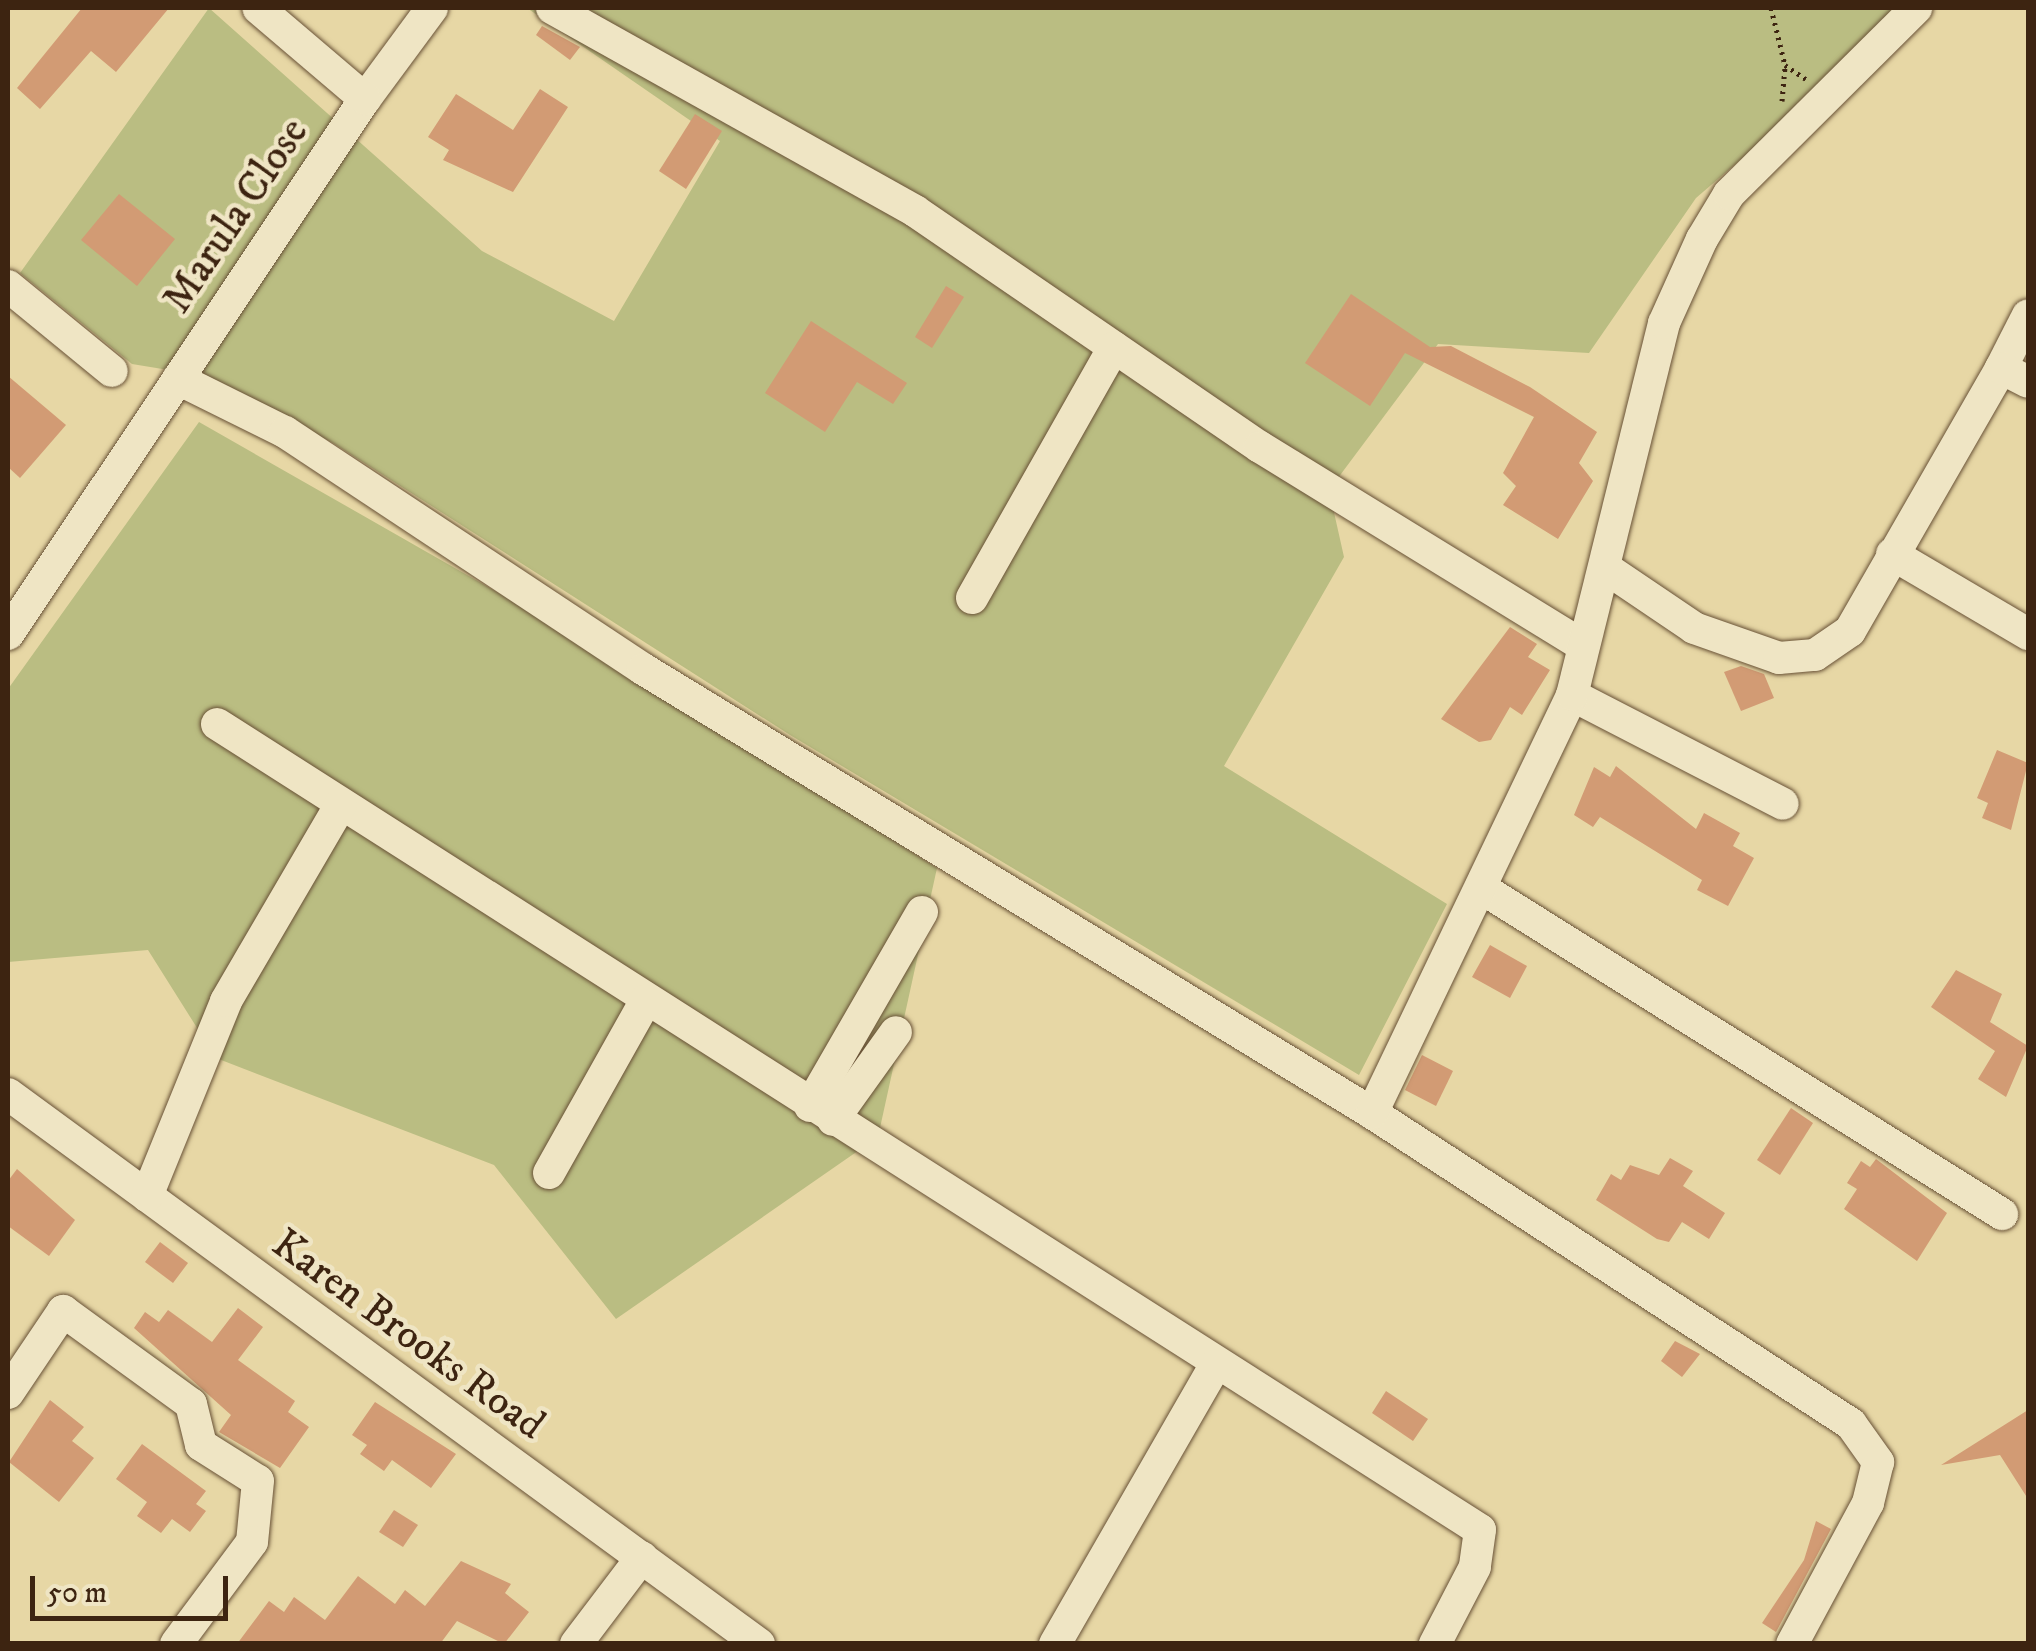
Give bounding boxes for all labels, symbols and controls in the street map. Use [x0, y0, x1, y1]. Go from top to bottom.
street label: Marula Close [153, 109, 319, 323]
street label: Karen Brooks Road [262, 1219, 554, 1451]
scale bar [35, 1556, 232, 1618]
text: 50 m [47, 1575, 107, 1612]

